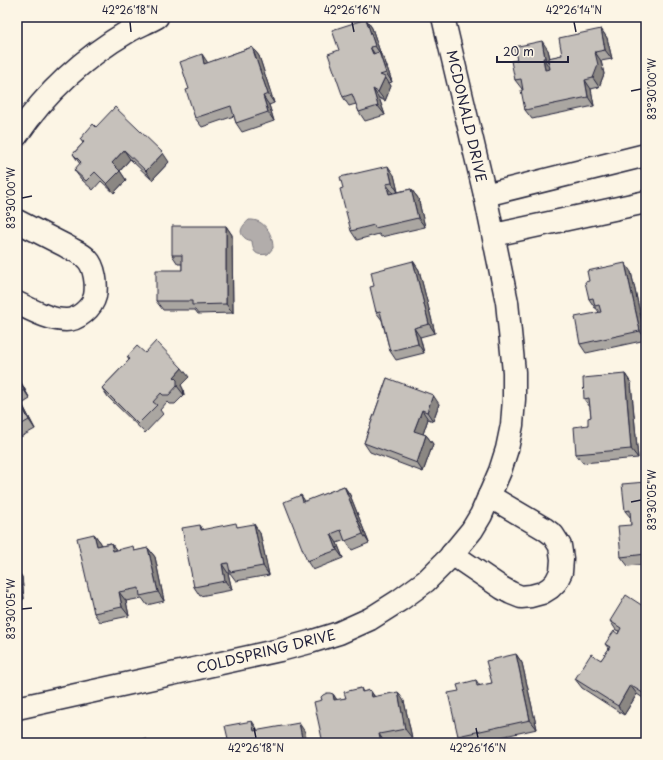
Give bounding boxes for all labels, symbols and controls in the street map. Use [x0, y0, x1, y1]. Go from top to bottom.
text: 42°26'18"N [102, 2, 158, 17]
text: 42°26'16"N [324, 2, 381, 17]
text: 42°26'14"N [546, 2, 602, 17]
scale bar [497, 38, 568, 64]
text: 20 m [503, 42, 534, 60]
street label: MCDONALD DRIVE [442, 48, 492, 184]
text: 83°30'00"W [644, 57, 659, 120]
text: 83°30'00"W [3, 166, 18, 229]
text: 83°30'05"W [644, 469, 659, 530]
text: 83°30'05"W [3, 578, 18, 639]
street label: COLDSPRING DRIVE [194, 623, 338, 678]
text: 42°26'18"N [228, 740, 284, 755]
text: 42°26'16"N [450, 740, 507, 755]

